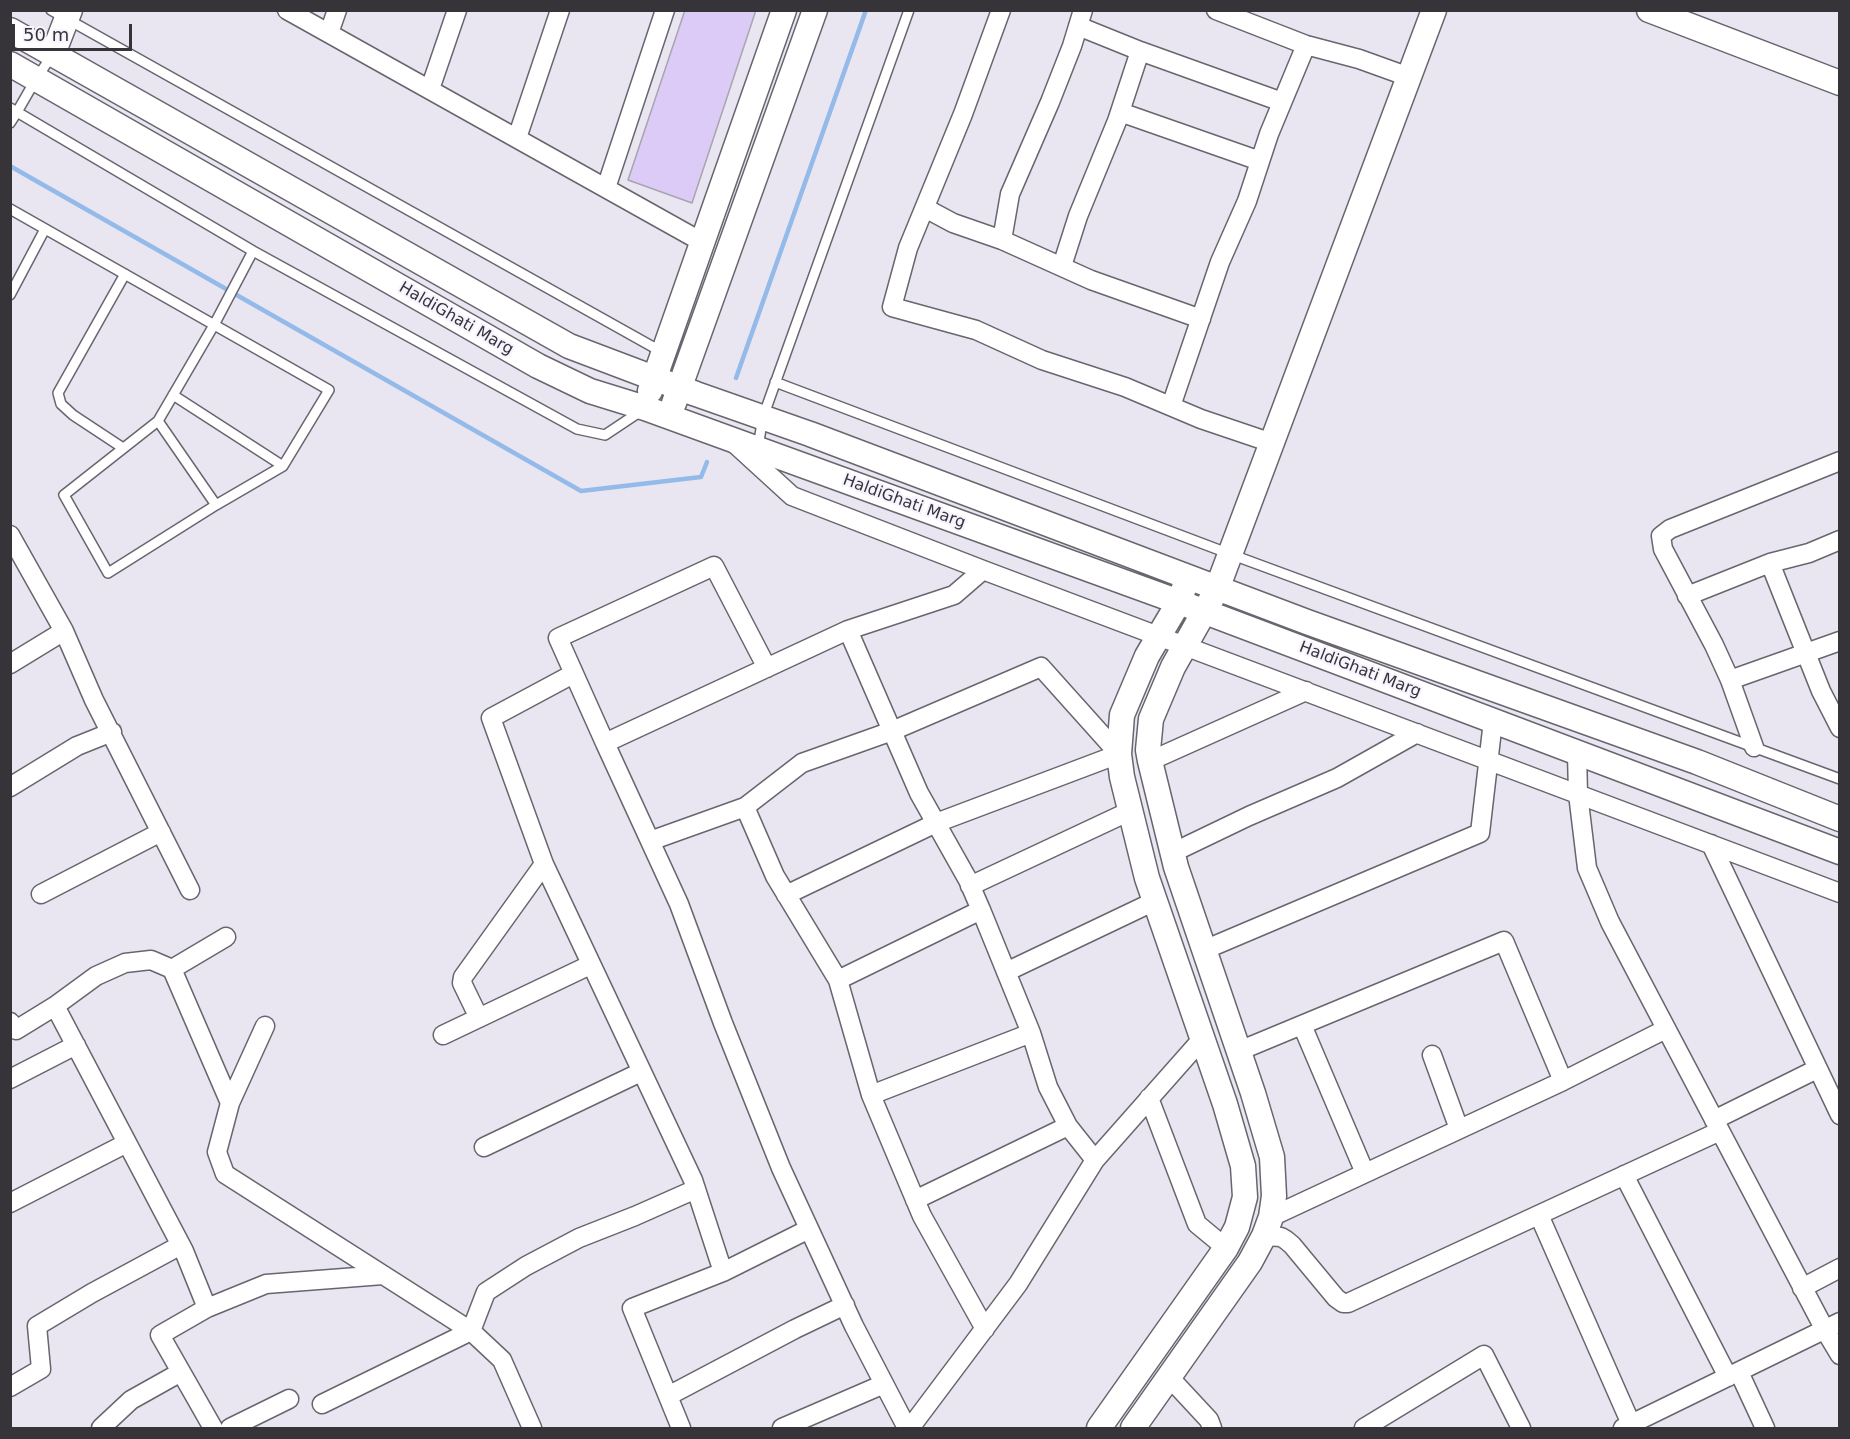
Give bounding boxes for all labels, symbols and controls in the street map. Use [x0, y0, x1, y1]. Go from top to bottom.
scale bar [15, 12, 135, 50]
text: 50 m [23, 24, 69, 45]
street label: HaldiGhati Marg [395, 278, 517, 360]
street label: HaldiGhati Marg [840, 471, 968, 533]
street label: HaldiGhati Marg [1296, 638, 1424, 702]

